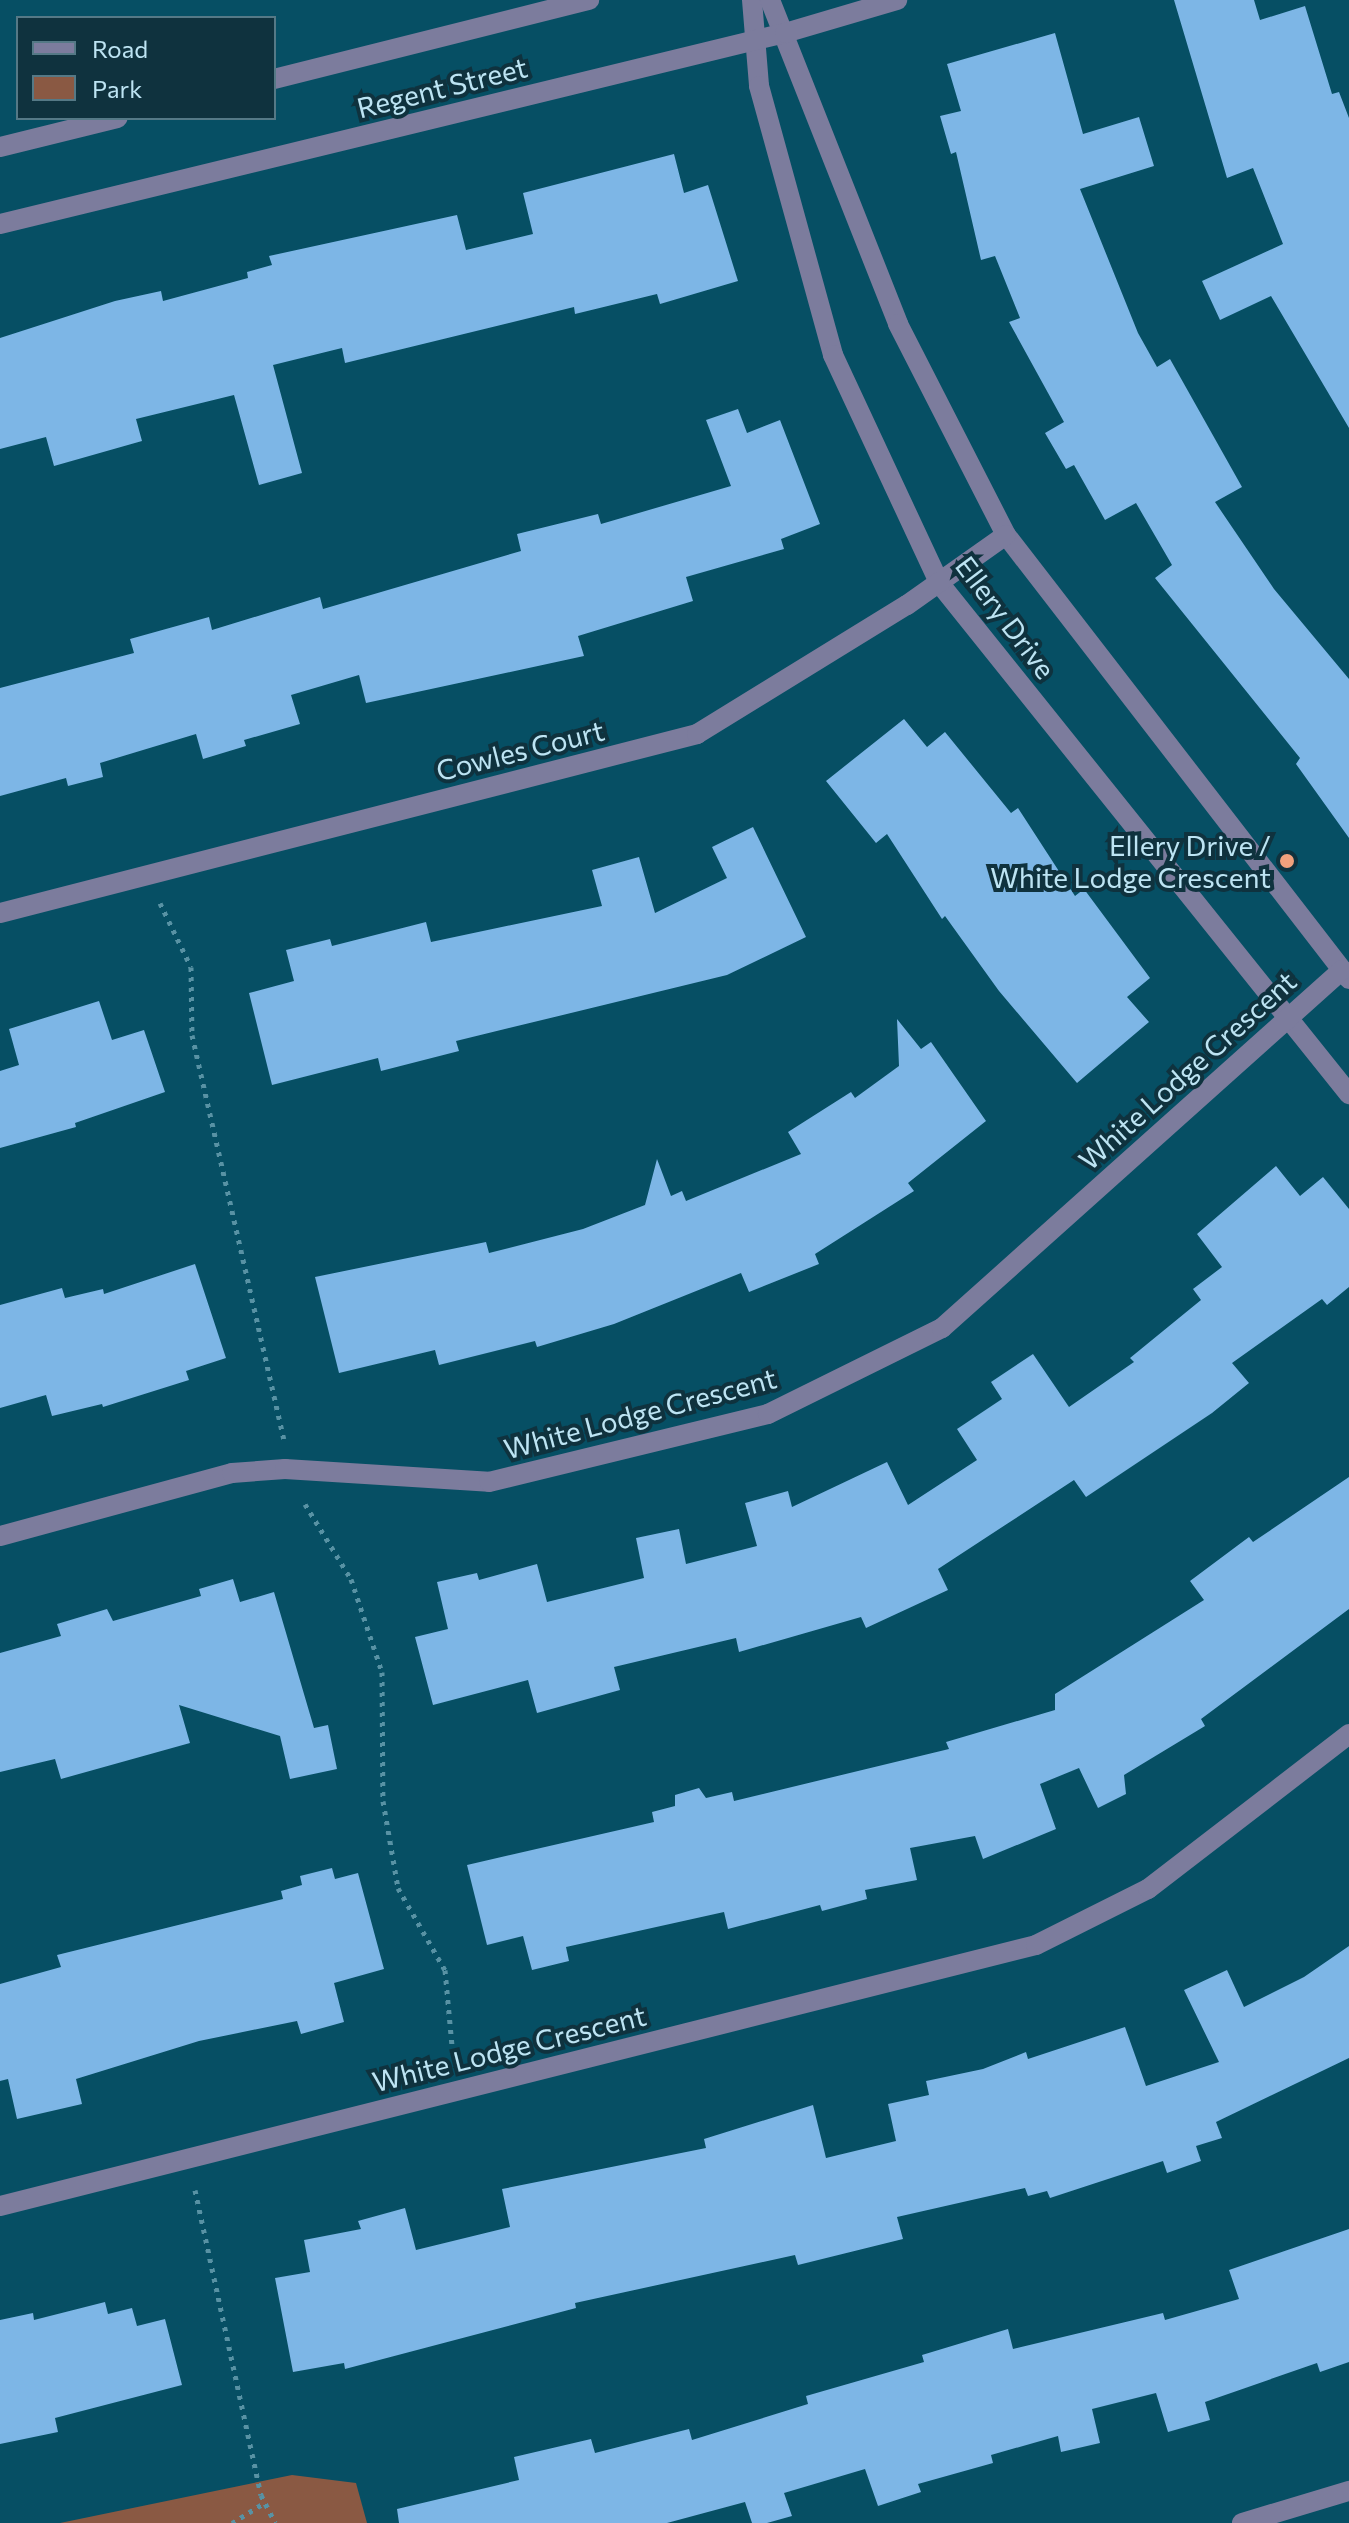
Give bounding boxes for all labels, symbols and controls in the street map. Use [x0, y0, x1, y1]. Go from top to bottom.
legend [16, 16, 276, 120]
text: Road [92, 34, 148, 63]
street label: Regent Street [353, 50, 531, 124]
text: Park [92, 74, 142, 103]
street label: Ellery Drive [949, 549, 1063, 685]
street label: Cowles Court [432, 713, 608, 787]
place label: Ellery Drive / White Lodge Crescent [990, 828, 1271, 894]
marker: Ellery Drive / White Lodge Crescent [1278, 852, 1296, 870]
street label: White Lodge Crescent [1071, 964, 1303, 1176]
street label: White Lodge Crescent [500, 1360, 780, 1466]
street label: White Lodge Crescent [369, 1998, 649, 2098]

